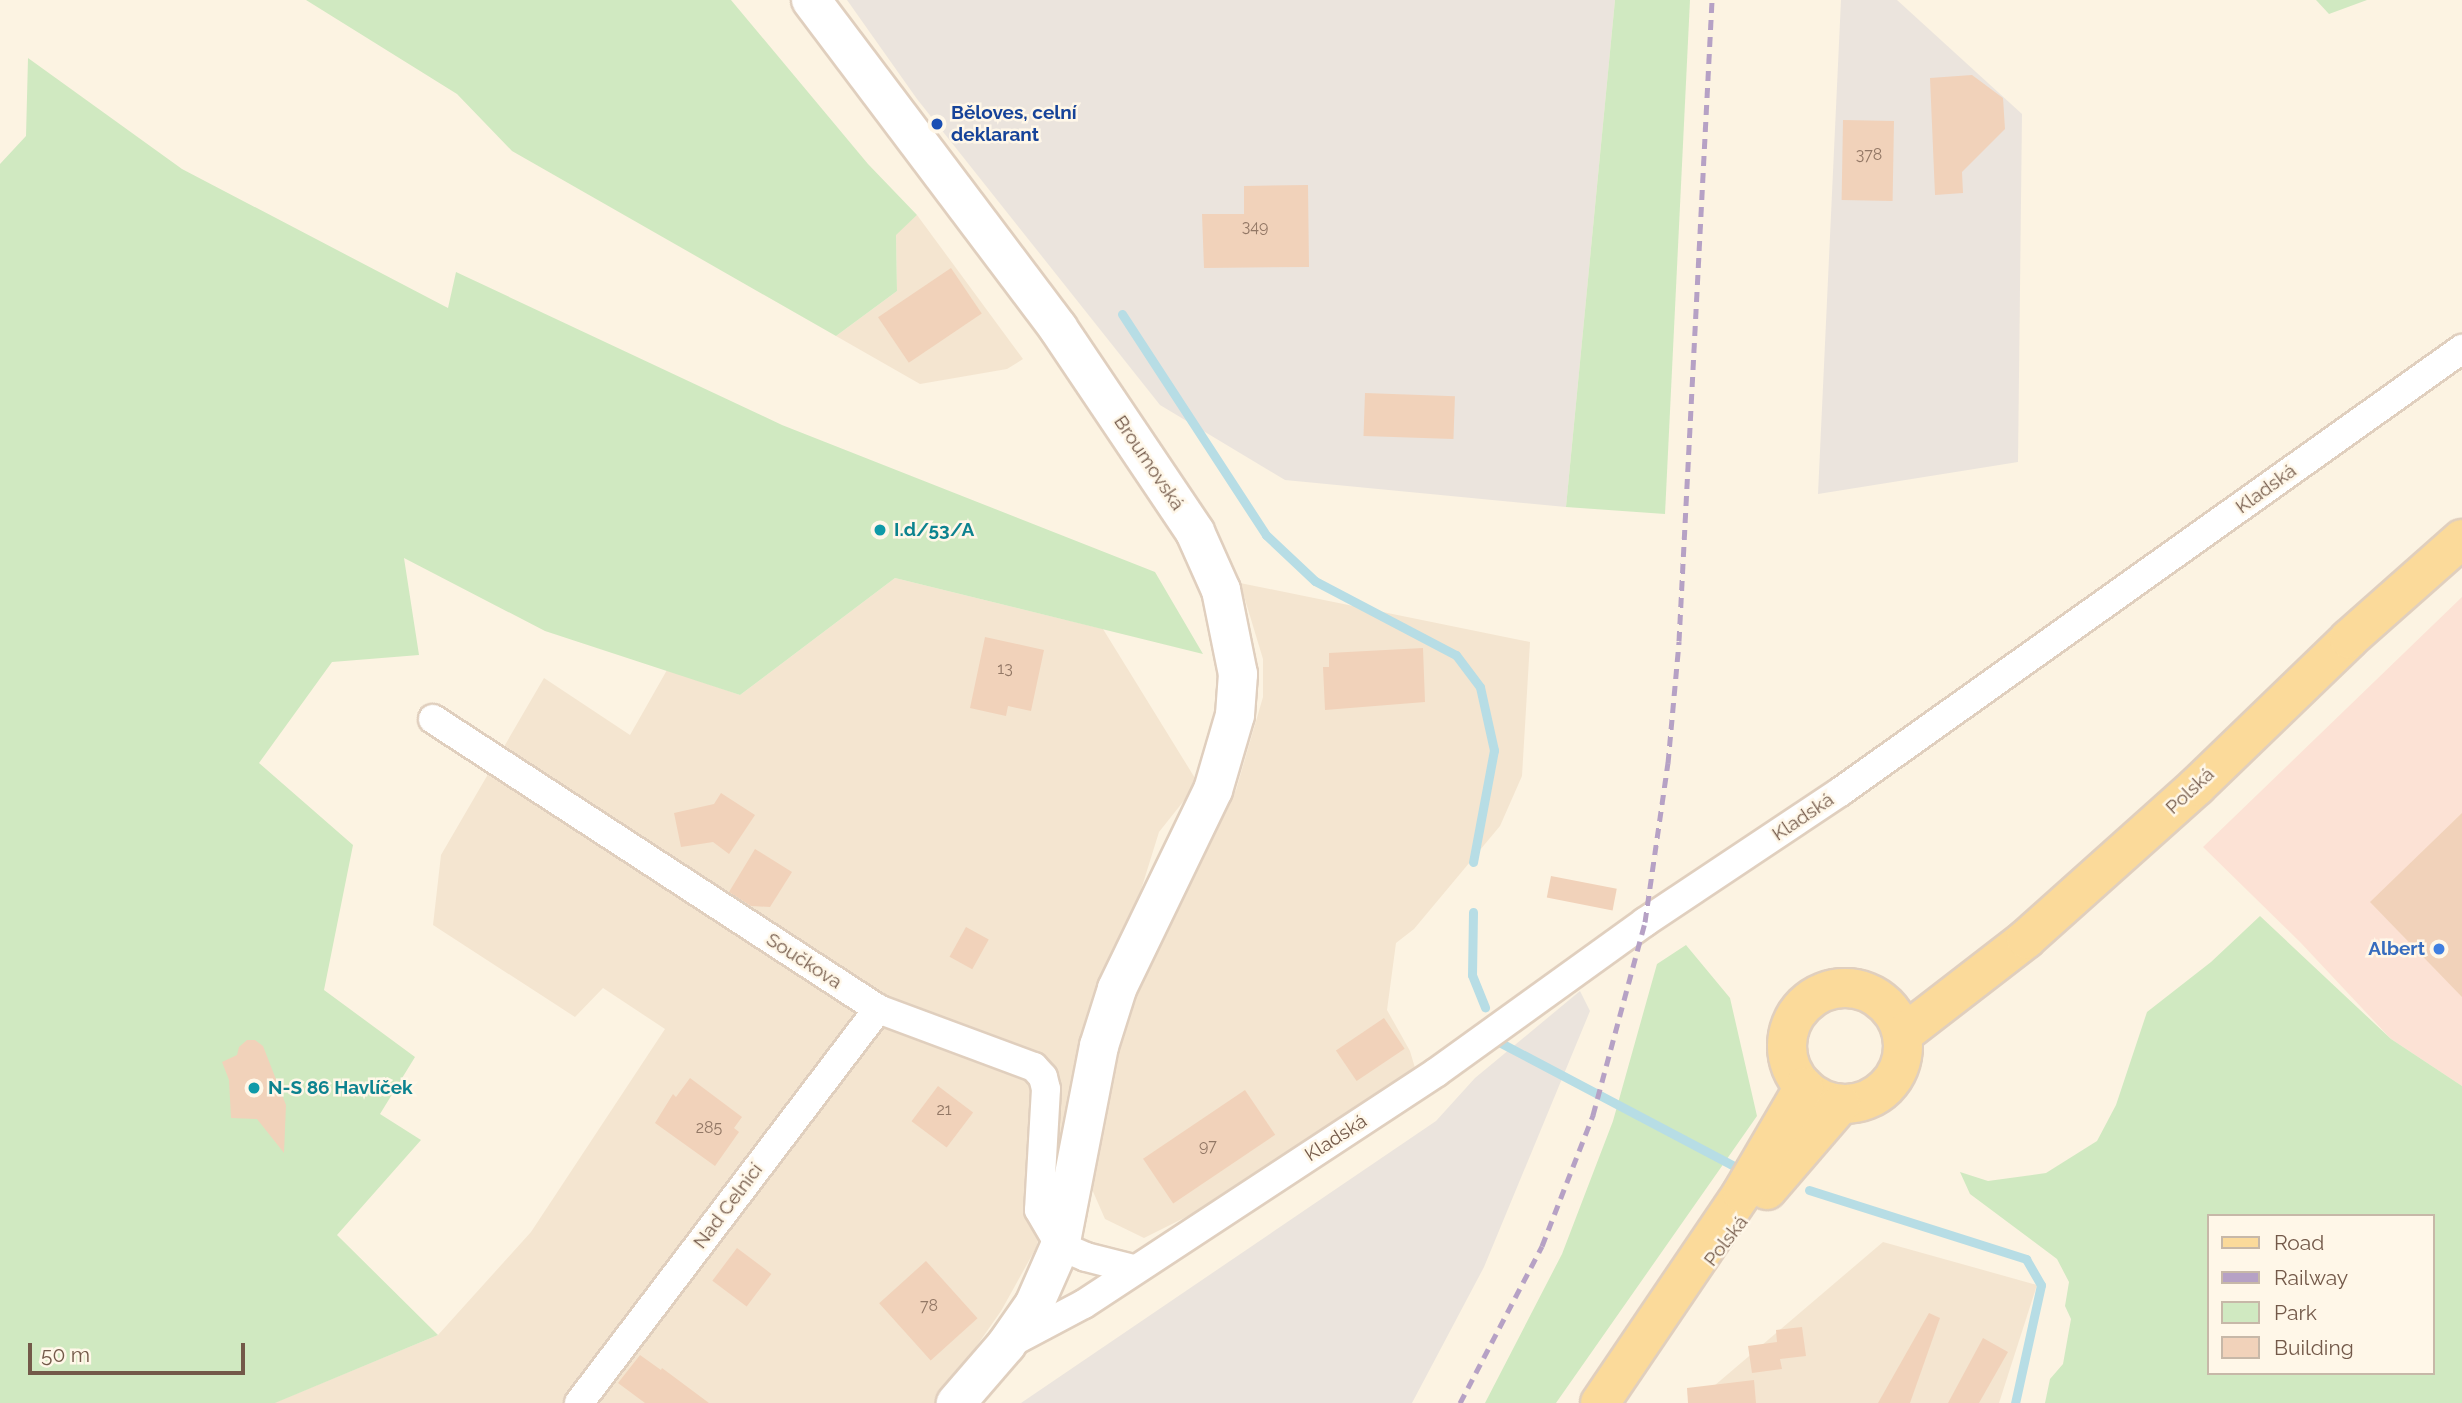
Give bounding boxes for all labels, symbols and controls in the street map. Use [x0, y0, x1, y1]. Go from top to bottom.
place label: Běloves, celní deklarant [951, 102, 1077, 146]
marker: Běloves, celní deklarant [929, 116, 945, 132]
house number: 378 [1856, 145, 1882, 165]
house number: 349 [1242, 217, 1268, 237]
street label: Broumovská [1109, 411, 1189, 515]
street label: Kladská [2231, 459, 2301, 519]
place label: I.d/53/A [894, 519, 974, 541]
marker: I.d/53/A [872, 522, 888, 538]
house number: 13 [997, 659, 1013, 679]
street label: Polská [2161, 763, 2219, 819]
street label: Kladská [1768, 788, 1838, 846]
street label: Součkova [762, 928, 846, 994]
place label: Albert [2368, 938, 2425, 960]
marker: Albert [2431, 941, 2447, 957]
place label: N-S 86 Havlíček [268, 1077, 413, 1099]
marker: N-S 86 Havlíček [246, 1080, 262, 1096]
house number: 21 [936, 1100, 952, 1120]
street label: Kladská [1301, 1110, 1371, 1166]
house number: 285 [696, 1118, 722, 1138]
house number: 97 [1199, 1136, 1217, 1156]
street label: Nad Celnicí [689, 1159, 767, 1253]
street label: Polská [1699, 1211, 1753, 1271]
legend [2206, 1214, 2434, 1375]
text: Road [2274, 1230, 2324, 1255]
text: Railway [2274, 1265, 2348, 1290]
house number: 78 [920, 1296, 938, 1316]
text: Park [2274, 1300, 2317, 1325]
scale bar [32, 1330, 248, 1374]
text: Building [2274, 1335, 2354, 1360]
text: 50 m [41, 1342, 90, 1367]

